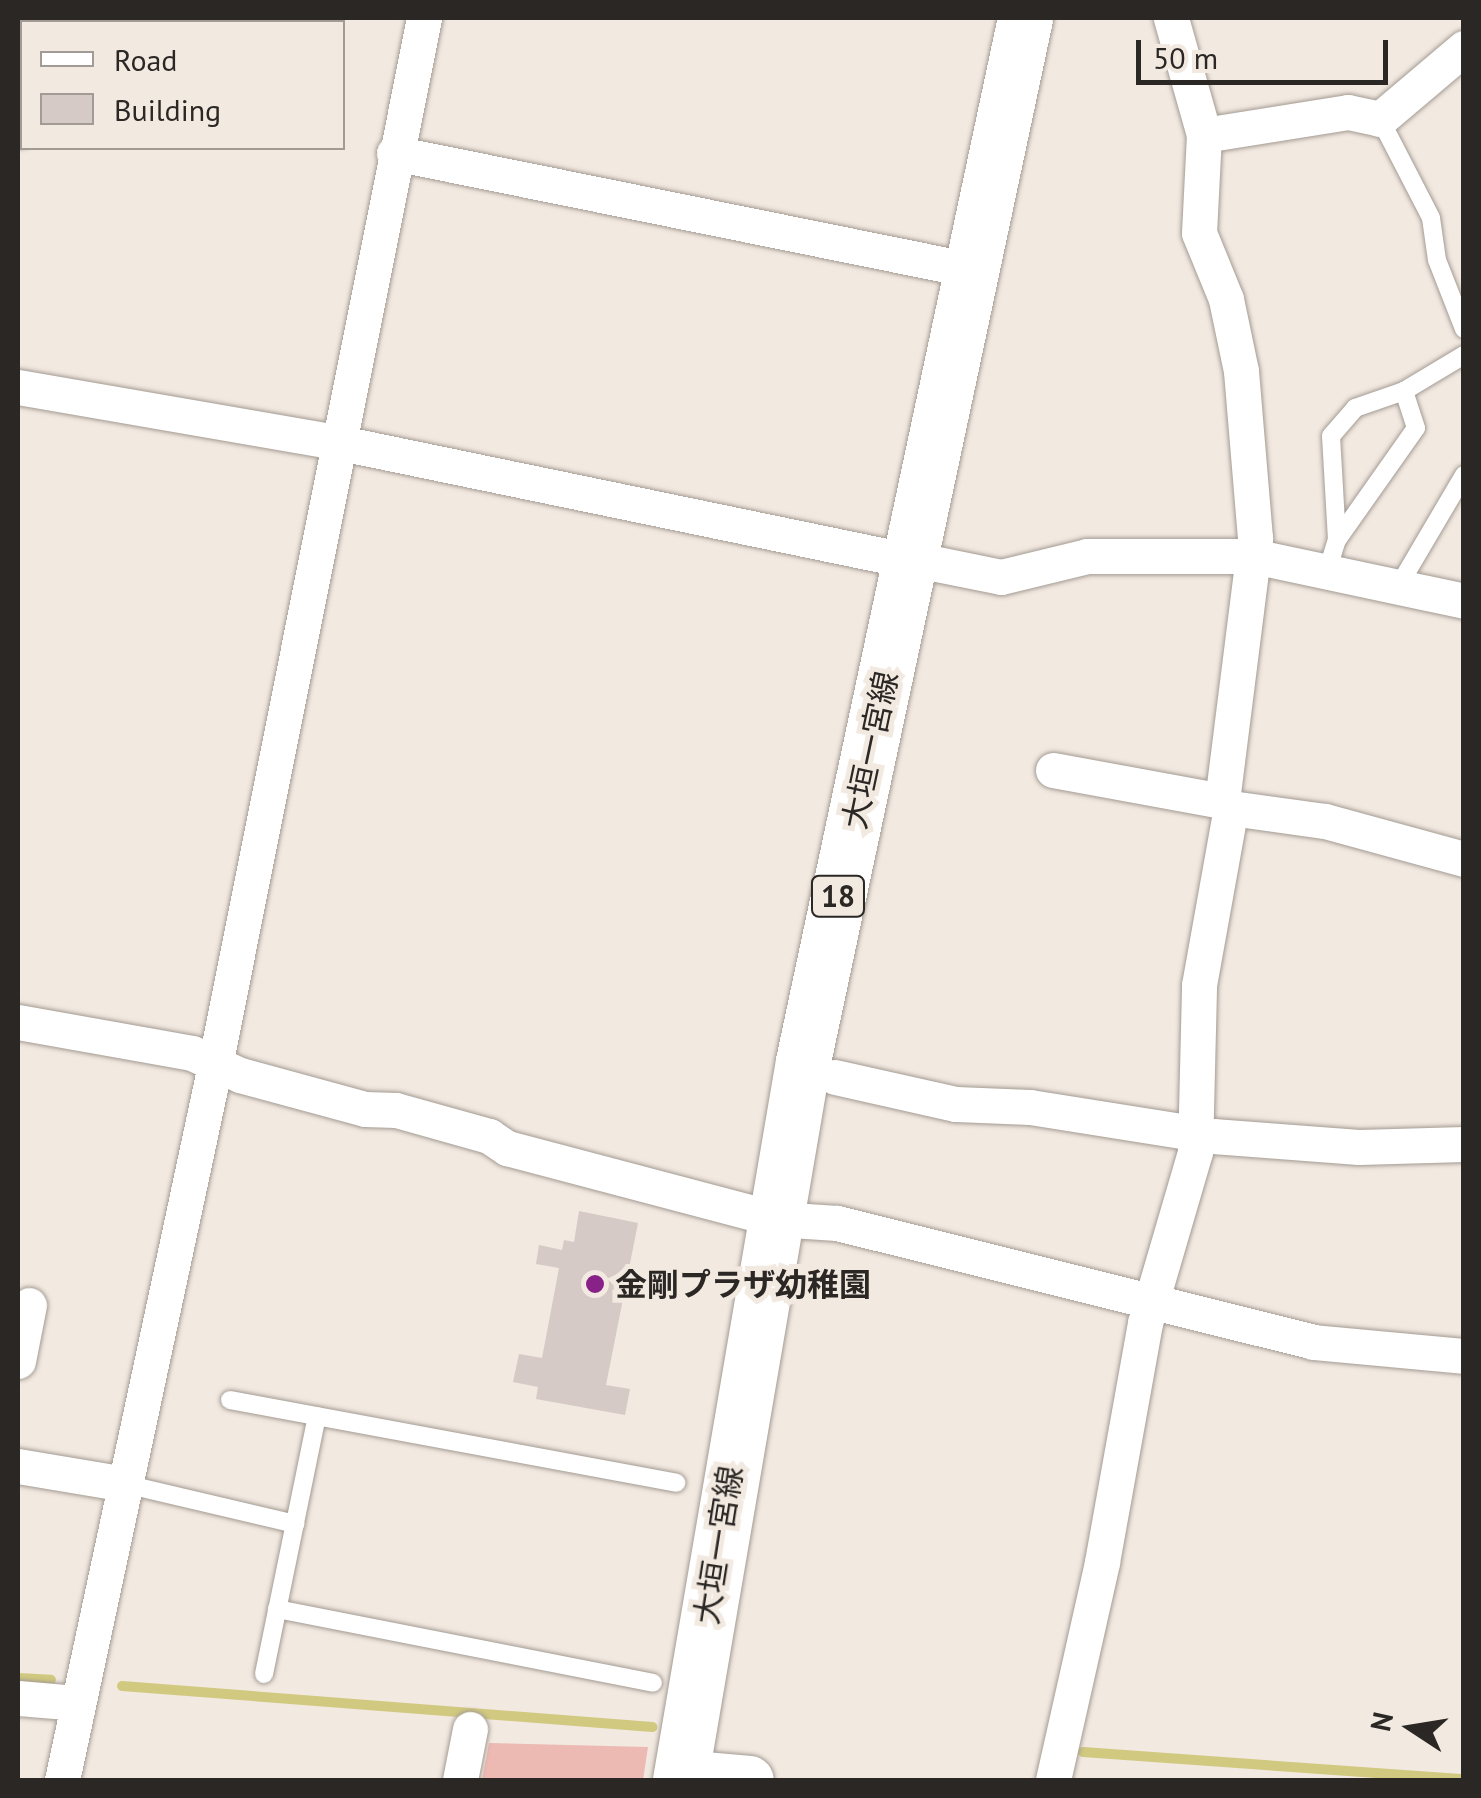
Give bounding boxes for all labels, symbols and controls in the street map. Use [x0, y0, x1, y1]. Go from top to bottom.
legend [20, 20, 345, 150]
scale bar [1141, 20, 1394, 82]
text: 50 m [1153, 38, 1218, 77]
text: Road [114, 40, 178, 79]
text: Building [114, 90, 221, 129]
street label: 大垣一宮線 [835, 668, 905, 832]
road number: 18 [810, 871, 866, 921]
place label: 金剛プラザ幼稚園 [615, 1265, 871, 1303]
marker: 金剛プラザ幼稚園 [584, 1273, 606, 1295]
street label: 大垣一宮線 [687, 1463, 749, 1627]
north arrow [1361, 1678, 1461, 1778]
text: N [1361, 1709, 1401, 1735]

